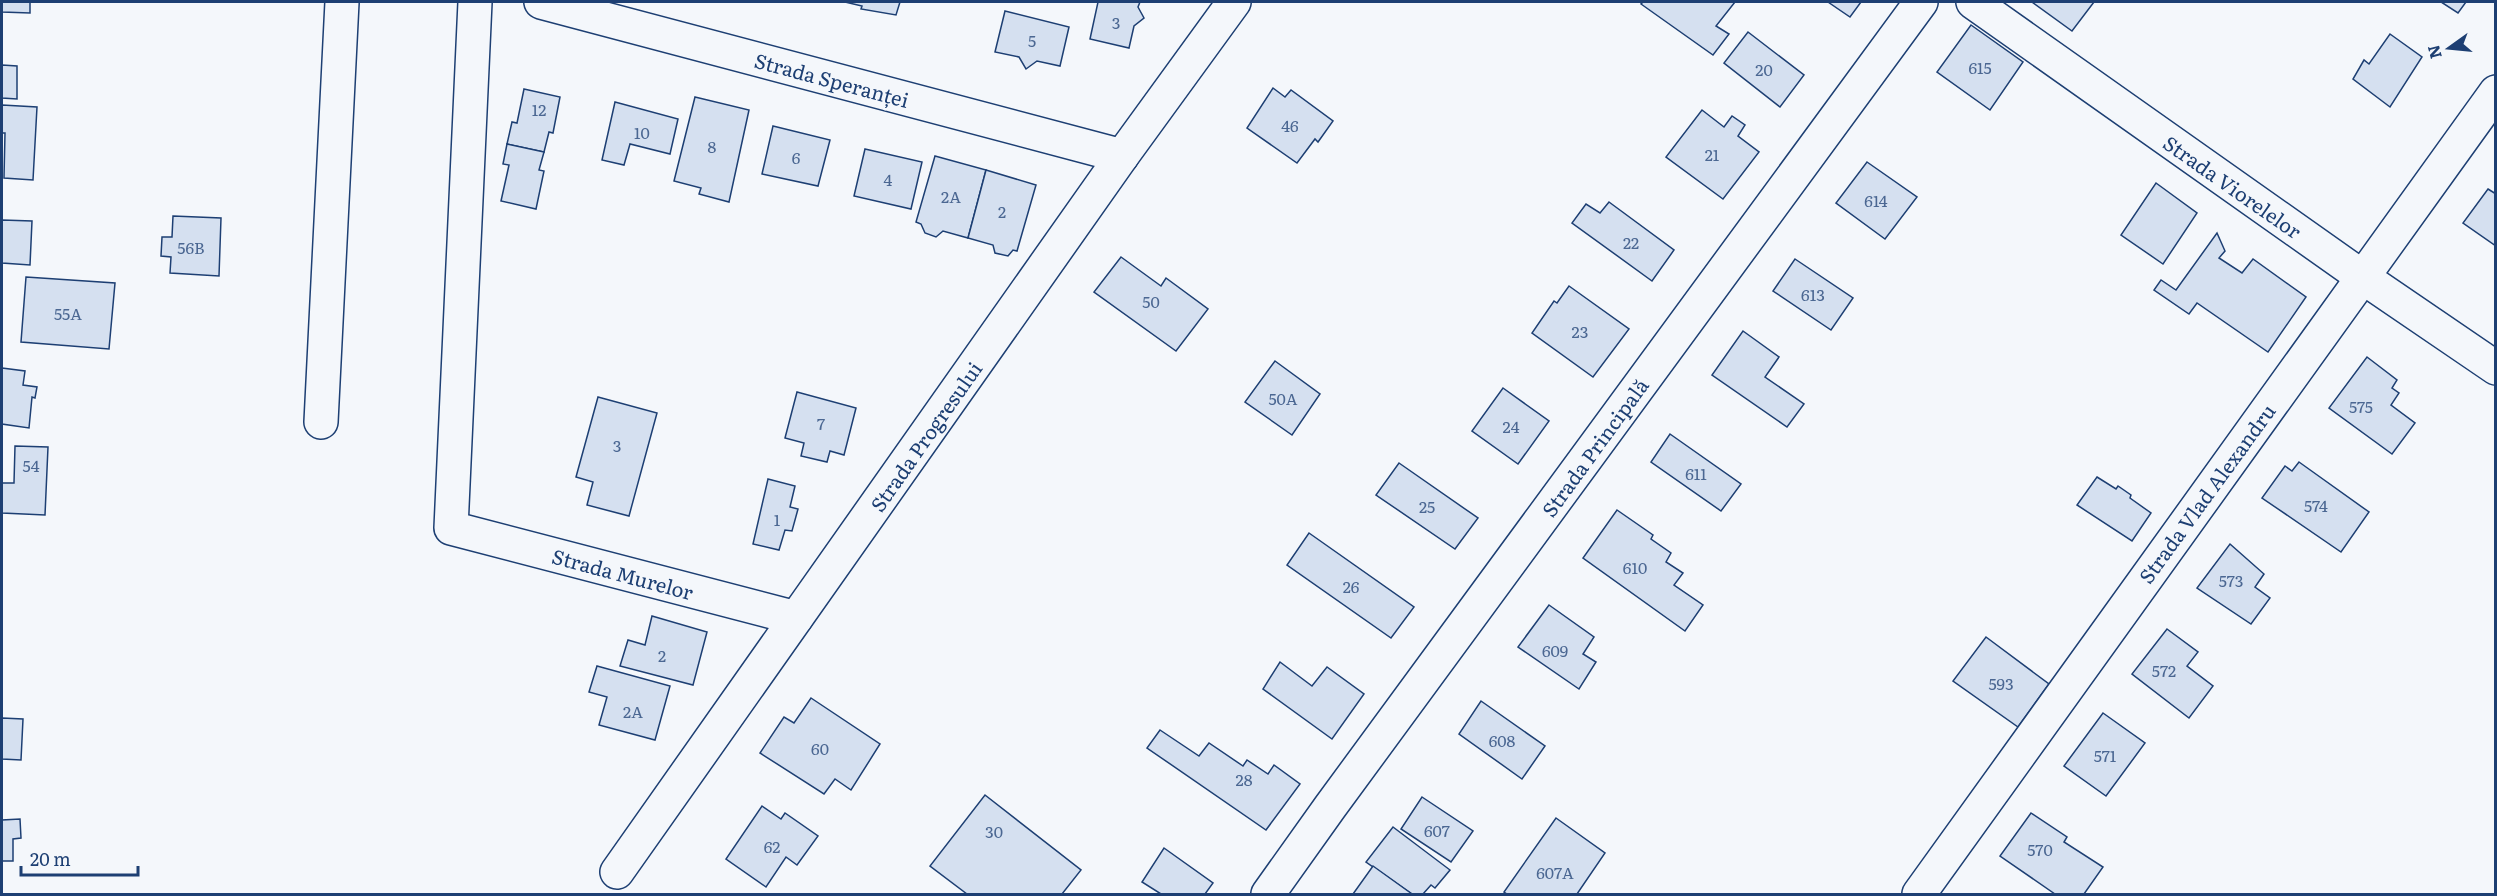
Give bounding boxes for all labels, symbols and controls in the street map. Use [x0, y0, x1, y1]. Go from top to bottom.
house number: 3 [1112, 10, 1120, 34]
north arrow [2419, 18, 2479, 78]
house number: 5 [1028, 28, 1036, 52]
text: N [2420, 43, 2447, 62]
street label: Strada Speranței [751, 44, 913, 114]
house number: 615 [1968, 55, 1992, 79]
house number: 20 [1755, 57, 1773, 81]
house number: 12 [532, 97, 546, 121]
house number: 46 [1281, 113, 1299, 137]
house number: 10 [634, 120, 650, 144]
street label: Strada Viorelelor [2158, 127, 2309, 245]
house number: 8 [708, 134, 717, 158]
house number: 21 [1705, 142, 1720, 166]
house number: 6 [792, 145, 801, 169]
house number: 4 [884, 167, 893, 191]
house number: 2A [941, 184, 961, 208]
house number: 614 [1864, 188, 1888, 212]
house number: 2 [998, 199, 1006, 223]
house number: 22 [1623, 230, 1639, 254]
house number: 56B [177, 235, 205, 259]
house number: 613 [1801, 282, 1825, 306]
house number: 50 [1142, 289, 1160, 313]
house number: 55A [54, 301, 82, 325]
house number: 23 [1572, 319, 1588, 343]
street label: Strada Progresului [862, 354, 988, 517]
street label: Strada Principală [1533, 371, 1655, 523]
house number: 50A [1268, 386, 1298, 410]
house number: 575 [2349, 394, 2373, 418]
street label: Strada Vlad Alexandru [2130, 397, 2282, 589]
house number: 7 [817, 411, 825, 435]
house number: 24 [1503, 414, 1520, 438]
house number: 3 [613, 433, 621, 457]
house number: 54 [23, 453, 40, 477]
house number: 611 [1685, 461, 1707, 485]
house number: 574 [2304, 493, 2328, 517]
house number: 25 [1419, 494, 1435, 518]
house number: 1 [774, 507, 781, 531]
street label: Strada Murelor [549, 540, 697, 606]
house number: 610 [1623, 555, 1647, 579]
house number: 573 [2219, 568, 2243, 592]
house number: 26 [1343, 574, 1360, 598]
house number: 609 [1542, 638, 1568, 662]
house number: 2 [658, 643, 666, 667]
house number: 572 [2152, 658, 2176, 682]
house number: 593 [1988, 671, 2014, 695]
house number: 2A [623, 699, 643, 723]
house number: 608 [1489, 728, 1516, 752]
house number: 60 [811, 736, 829, 760]
house number: 571 [2094, 743, 2117, 767]
house number: 28 [1236, 767, 1253, 791]
house number: 607 [1424, 818, 1450, 842]
house number: 30 [985, 819, 1003, 843]
house number: 62 [764, 834, 780, 858]
house number: 570 [2027, 837, 2053, 861]
scale bar [21, 839, 138, 877]
text: 20 m [30, 845, 71, 872]
house number: 607A [1536, 860, 1574, 884]

